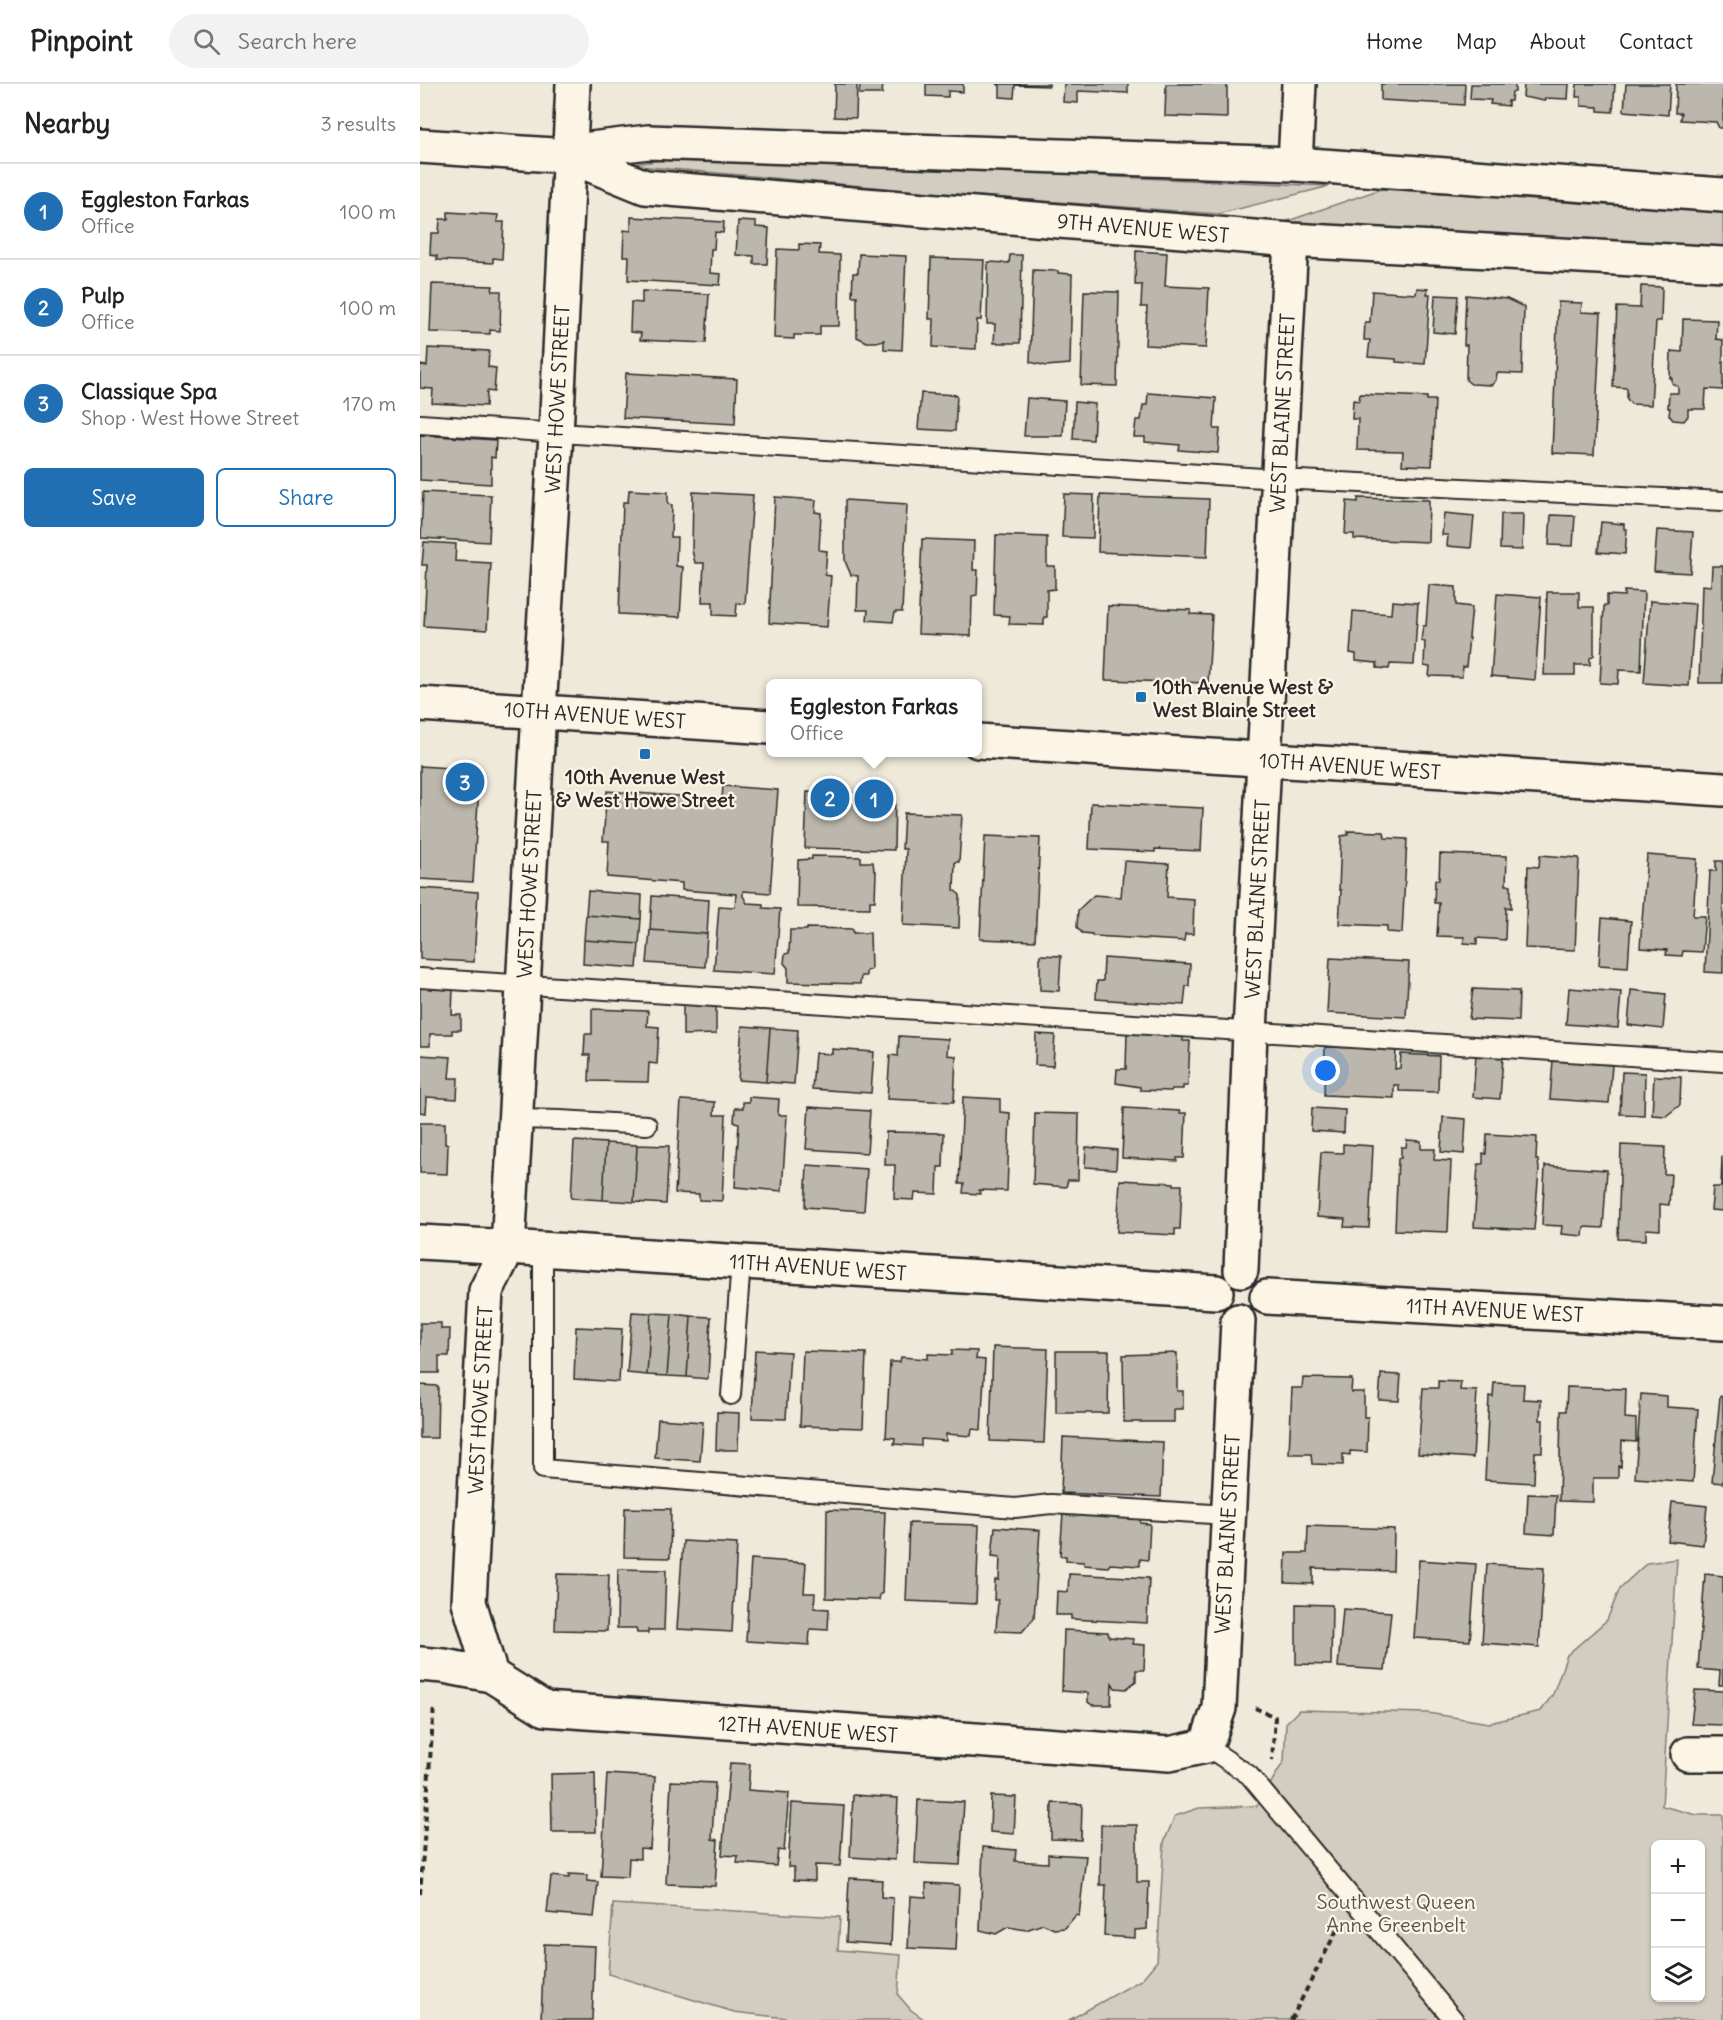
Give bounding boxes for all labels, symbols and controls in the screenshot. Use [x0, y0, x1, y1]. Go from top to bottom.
search box [169, 14, 589, 68]
text: Pinpoint [30, 23, 133, 59]
icon: search [190, 25, 223, 58]
text: Search here [238, 27, 357, 55]
text: Home [1366, 28, 1423, 55]
text: Map [1456, 28, 1497, 55]
text: About [1530, 28, 1586, 55]
text: Contact [1619, 28, 1693, 55]
text: Nearby [24, 107, 110, 140]
text: 3 results [320, 111, 396, 136]
text: Eggleston Farkas [81, 185, 249, 213]
text: 1 [40, 199, 47, 224]
text: 100 m [339, 199, 396, 224]
street label: 9TH AVENUE WEST [1056, 208, 1230, 248]
text: Office [81, 213, 135, 238]
text: Pulp [81, 281, 125, 309]
text: 2 [38, 295, 49, 320]
text: 100 m [339, 295, 396, 320]
street label: WEST HOWE STREET [540, 304, 574, 494]
text: Office [81, 309, 135, 334]
street label: WEST BLAINE STREET [1264, 312, 1300, 514]
text: Classique Spa [81, 377, 217, 405]
text: 3 [38, 391, 49, 416]
text: 170 m [343, 391, 396, 416]
text: Shop · West Howe Street [81, 405, 299, 430]
button: Save [24, 468, 204, 527]
button: Share [216, 468, 396, 527]
place label: 10th Avenue West & West Blaine Street [1153, 674, 1334, 722]
popup [766, 679, 982, 757]
marker: 10th Avenue West & West Blaine Street [1134, 690, 1148, 704]
text: Eggleston Farkas [790, 692, 958, 720]
street label: 10TH AVENUE WEST [503, 696, 687, 734]
text: Office [790, 720, 843, 745]
marker: 10th Avenue West & West Howe Street [638, 747, 652, 761]
street label: 10TH AVENUE WEST [1258, 747, 1442, 785]
pin: 3 [446, 760, 484, 804]
place label: 10th Avenue West & West Howe Street [555, 764, 735, 812]
pin: 2 [810, 776, 850, 820]
pin: 1 [854, 776, 894, 822]
street label: WEST HOWE STREET [512, 789, 546, 979]
street label: WEST BLAINE STREET [1239, 798, 1275, 1000]
your location [1311, 1056, 1340, 1085]
street label: 11TH AVENUE WEST [729, 1248, 907, 1286]
street label: 11TH AVENUE WEST [1406, 1293, 1584, 1327]
street label: WEST HOWE STREET [463, 1305, 497, 1495]
street label: WEST BLAINE STREET [1209, 1433, 1245, 1635]
street label: 12TH AVENUE WEST [717, 1710, 899, 1748]
map controls [1651, 1840, 1705, 2002]
button: + [1651, 1840, 1705, 1894]
park label: Southwest Queen Anne Greenbelt [1316, 1889, 1476, 1937]
button: − [1651, 1894, 1705, 1948]
button: layers [1651, 1948, 1705, 2002]

